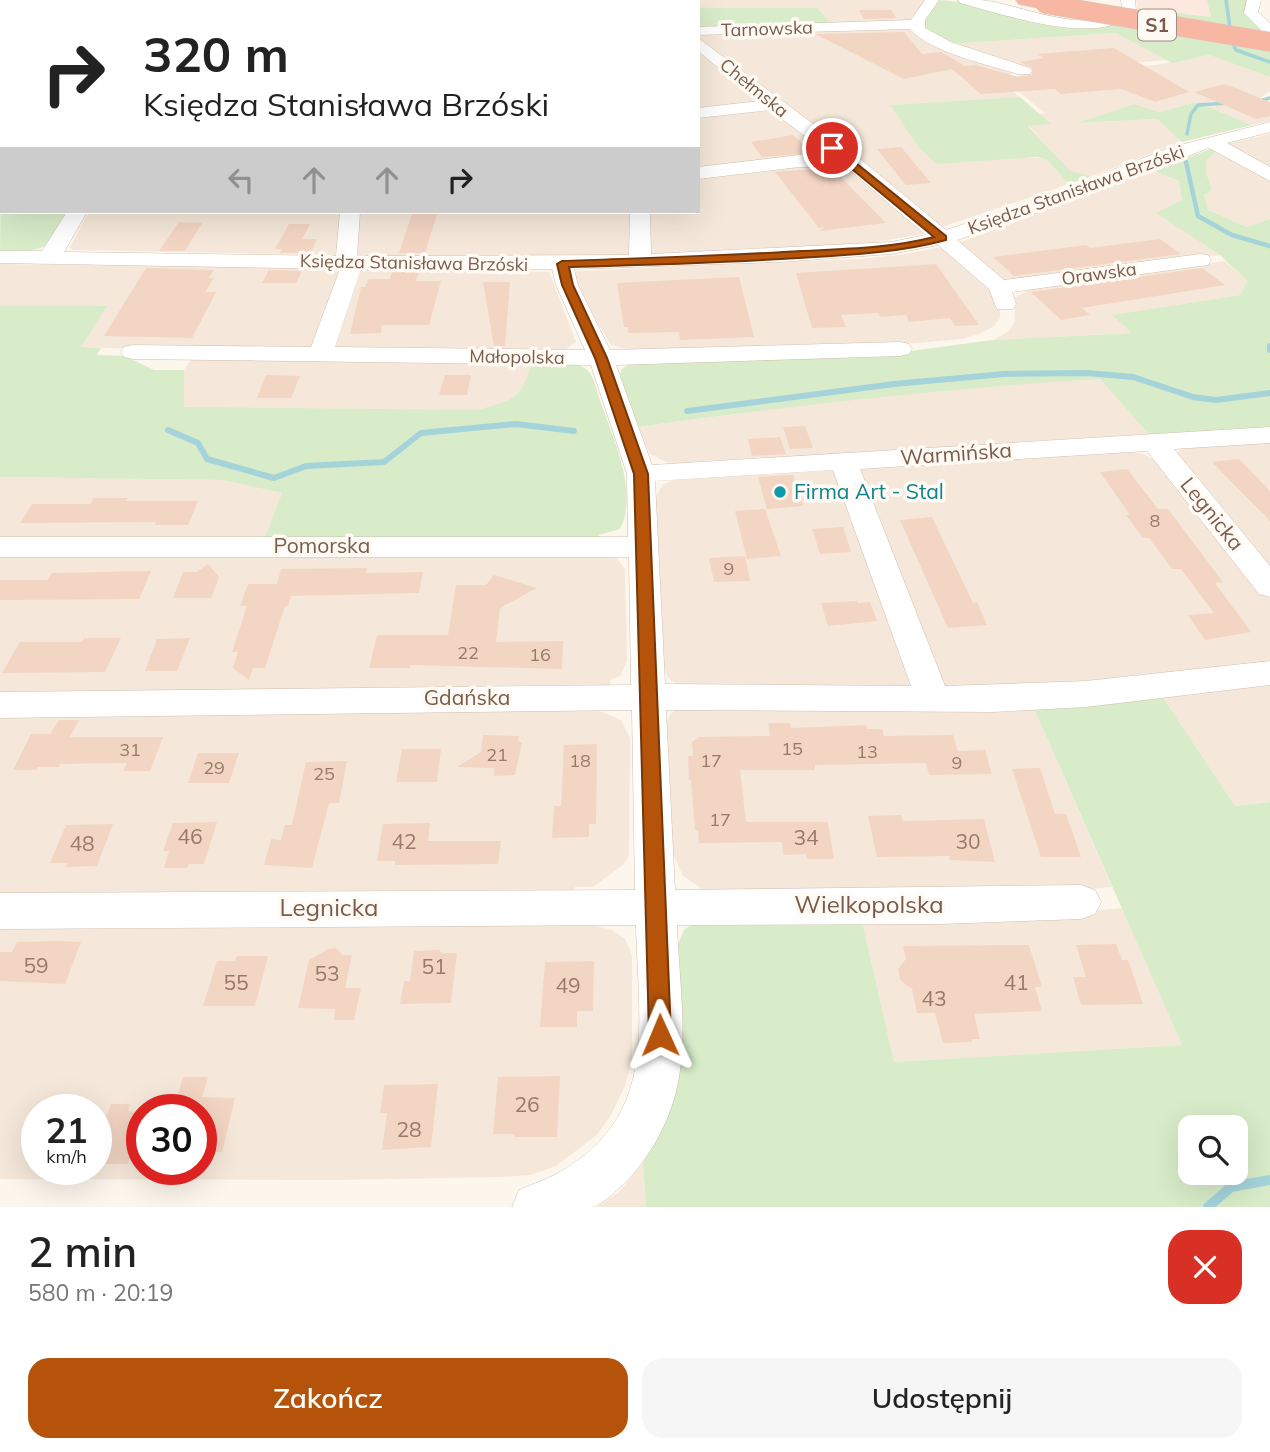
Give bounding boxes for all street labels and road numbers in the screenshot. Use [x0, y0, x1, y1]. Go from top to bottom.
road number: S1 [1138, 10, 1176, 41]
street label: Tarnowska [721, 15, 813, 42]
street label: Chełmska [715, 53, 793, 122]
street label: Księdza Stanisława Brzóski [965, 140, 1187, 239]
street label: Księdza Stanisława Brzóski [300, 249, 528, 276]
street label: Orawska [1060, 257, 1138, 290]
street label: Małopolska [469, 344, 565, 369]
street label: Warmińska [899, 436, 1013, 470]
street label: Legnicka [1175, 472, 1250, 555]
street label: Pomorska [274, 532, 370, 558]
street label: Gdańska [424, 684, 510, 710]
street label: Wielkopolska [794, 889, 944, 919]
street label: Legnicka [280, 892, 378, 922]

